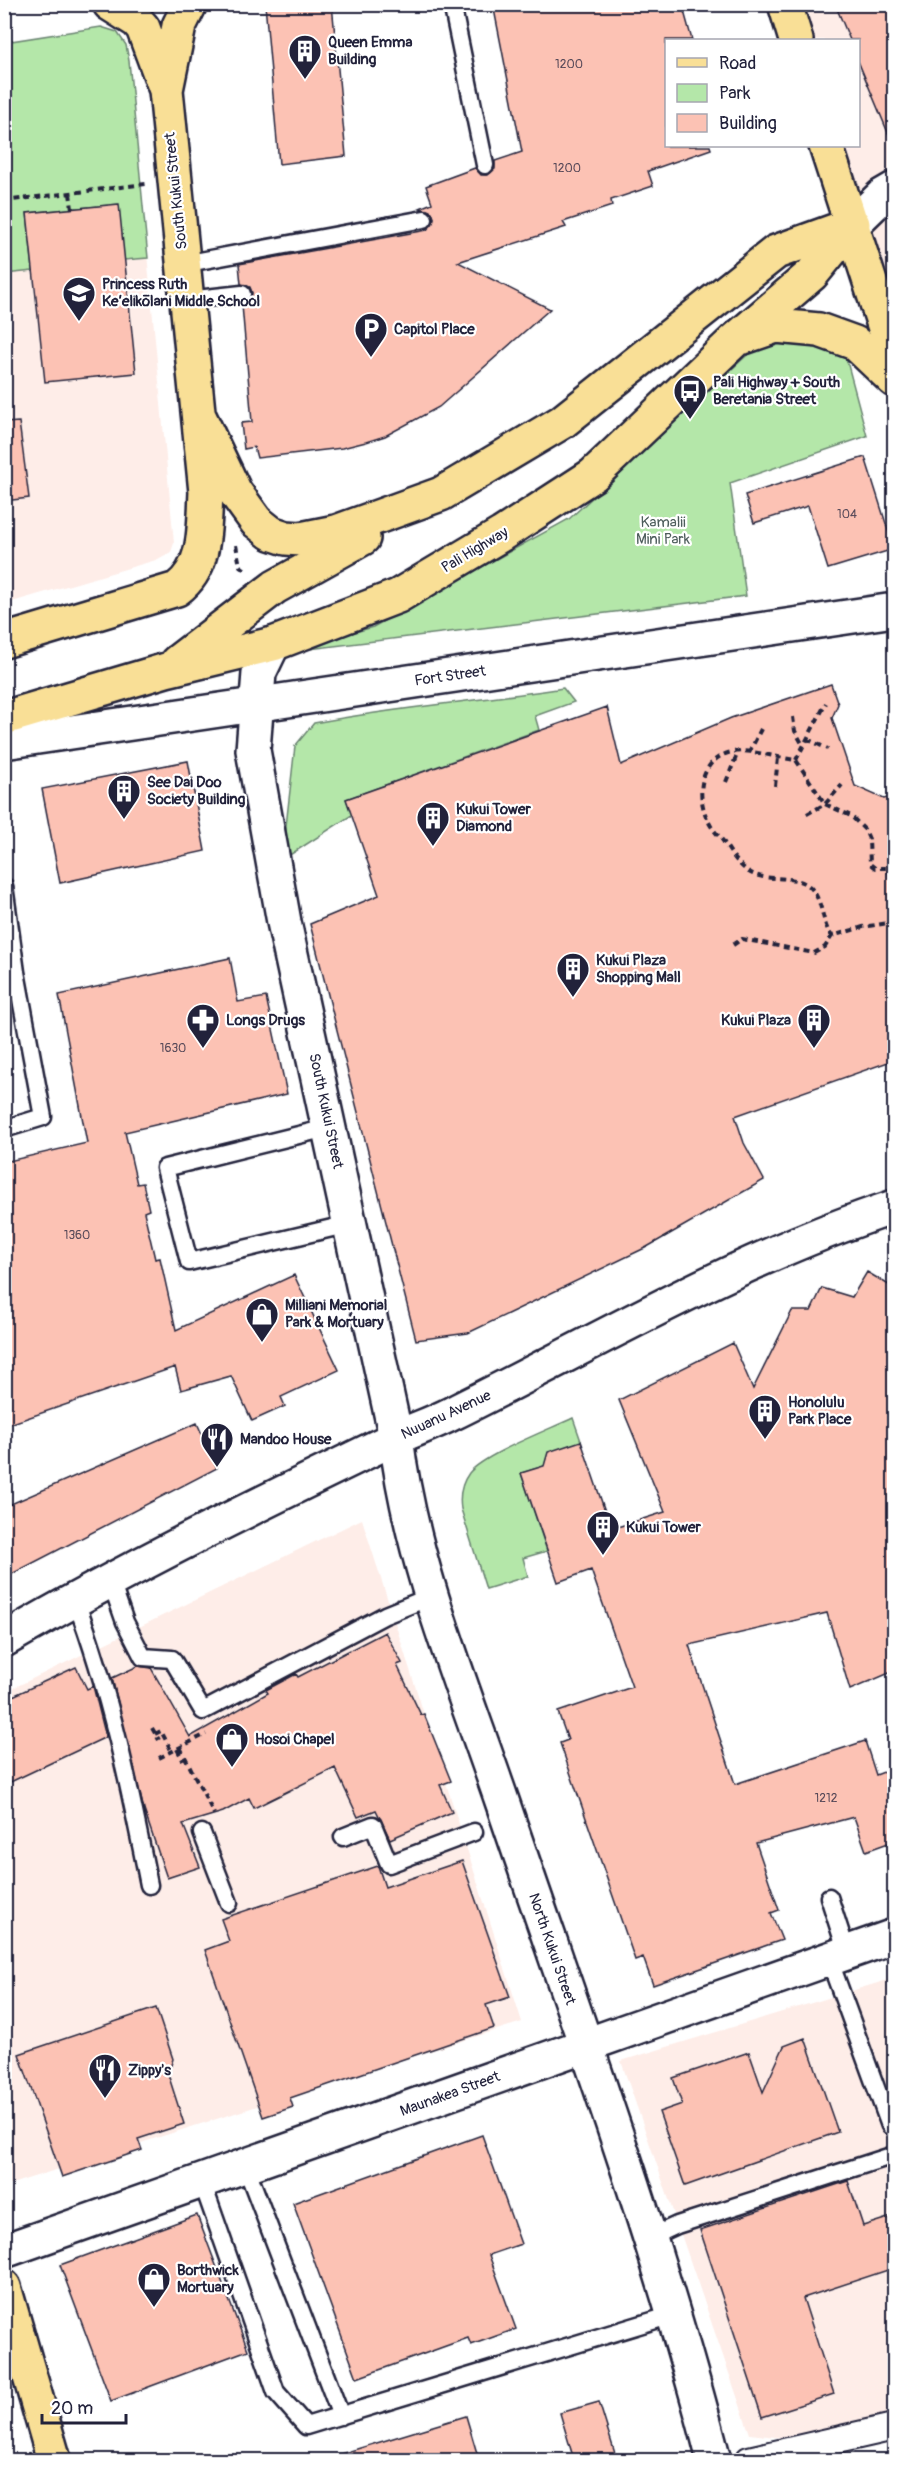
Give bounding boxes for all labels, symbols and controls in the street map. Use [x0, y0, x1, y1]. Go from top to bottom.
building icon: Queen Emma Building [287, 33, 323, 80]
place label: Queen Emma Building [328, 33, 412, 69]
legend [665, 39, 860, 147]
text: Road [719, 52, 756, 75]
house number: 1200 [555, 57, 583, 72]
text: Park [719, 82, 751, 105]
text: Building [719, 112, 777, 135]
street label: South Kukui Street [160, 131, 192, 251]
house number: 1200 [553, 161, 581, 176]
school or university icon: Princess Ruth Ke’elikōlani Middle School [61, 275, 97, 322]
place label: Princess Ruth Ke’elikōlani Middle School [102, 275, 260, 311]
parking icon: Capitol Place [353, 311, 389, 358]
place label: Capitol Place [394, 320, 475, 339]
bus stop icon: Pali Highway + South Beretania Street [672, 373, 708, 420]
place label: Pali Highway + South Beretania Street [713, 373, 840, 409]
house number: 104 [837, 507, 857, 522]
park label: Kamalii Mini Park [636, 513, 691, 549]
street label: Pali Highway [438, 522, 512, 577]
street label: Fort Street [413, 661, 488, 690]
building icon: See Dai Doo Society Building [106, 773, 142, 820]
place label: See Dai Doo Society Building [147, 773, 246, 809]
building icon: Kukui Tower Diamond [415, 800, 451, 847]
place label: Kukui Tower Diamond [456, 800, 531, 836]
building icon: Kukui Plaza Shopping Mall [555, 951, 591, 998]
place label: Kukui Plaza Shopping Mall [596, 951, 681, 987]
pharmacy icon: Longs Drugs [185, 1002, 221, 1049]
building icon: Kukui Plaza [796, 1002, 832, 1049]
place label: Longs Drugs [226, 1011, 305, 1030]
place label: Kukui Plaza [721, 1011, 791, 1030]
house number: 1630 [160, 1041, 186, 1056]
street label: South Kukui Street [304, 1051, 348, 1171]
house number: 1360 [64, 1228, 90, 1243]
shop icon: Milliani Memorial Park & Mortuary [244, 1296, 280, 1343]
place label: Milliani Memorial Park & Mortuary [285, 1296, 387, 1332]
street label: Nuuanu Avenue [398, 1386, 495, 1444]
building icon: Honolulu Park Place [747, 1393, 783, 1440]
place label: Honolulu Park Place [788, 1393, 852, 1429]
restaurant icon: Mandoo House [199, 1421, 235, 1468]
place label: Mandoo House [240, 1430, 332, 1449]
building icon: Kukui Tower [585, 1509, 621, 1556]
place label: Kukui Tower [626, 1518, 701, 1537]
shop icon: Hosoi Chapel [214, 1721, 250, 1768]
place label: Hosoi Chapel [255, 1730, 335, 1749]
house number: 1212 [815, 1791, 838, 1806]
street label: North Kukui Street [524, 1891, 580, 2008]
restaurant icon: Zippy's [87, 2052, 123, 2099]
place label: Zippy's [128, 2061, 171, 2080]
street label: Maunakea Street [397, 2067, 504, 2121]
shop icon: Borthwick Mortuary [136, 2261, 172, 2308]
place label: Borthwick Mortuary [177, 2261, 239, 2297]
scale bar [42, 2387, 126, 2425]
text: 20 m [51, 2397, 93, 2420]

